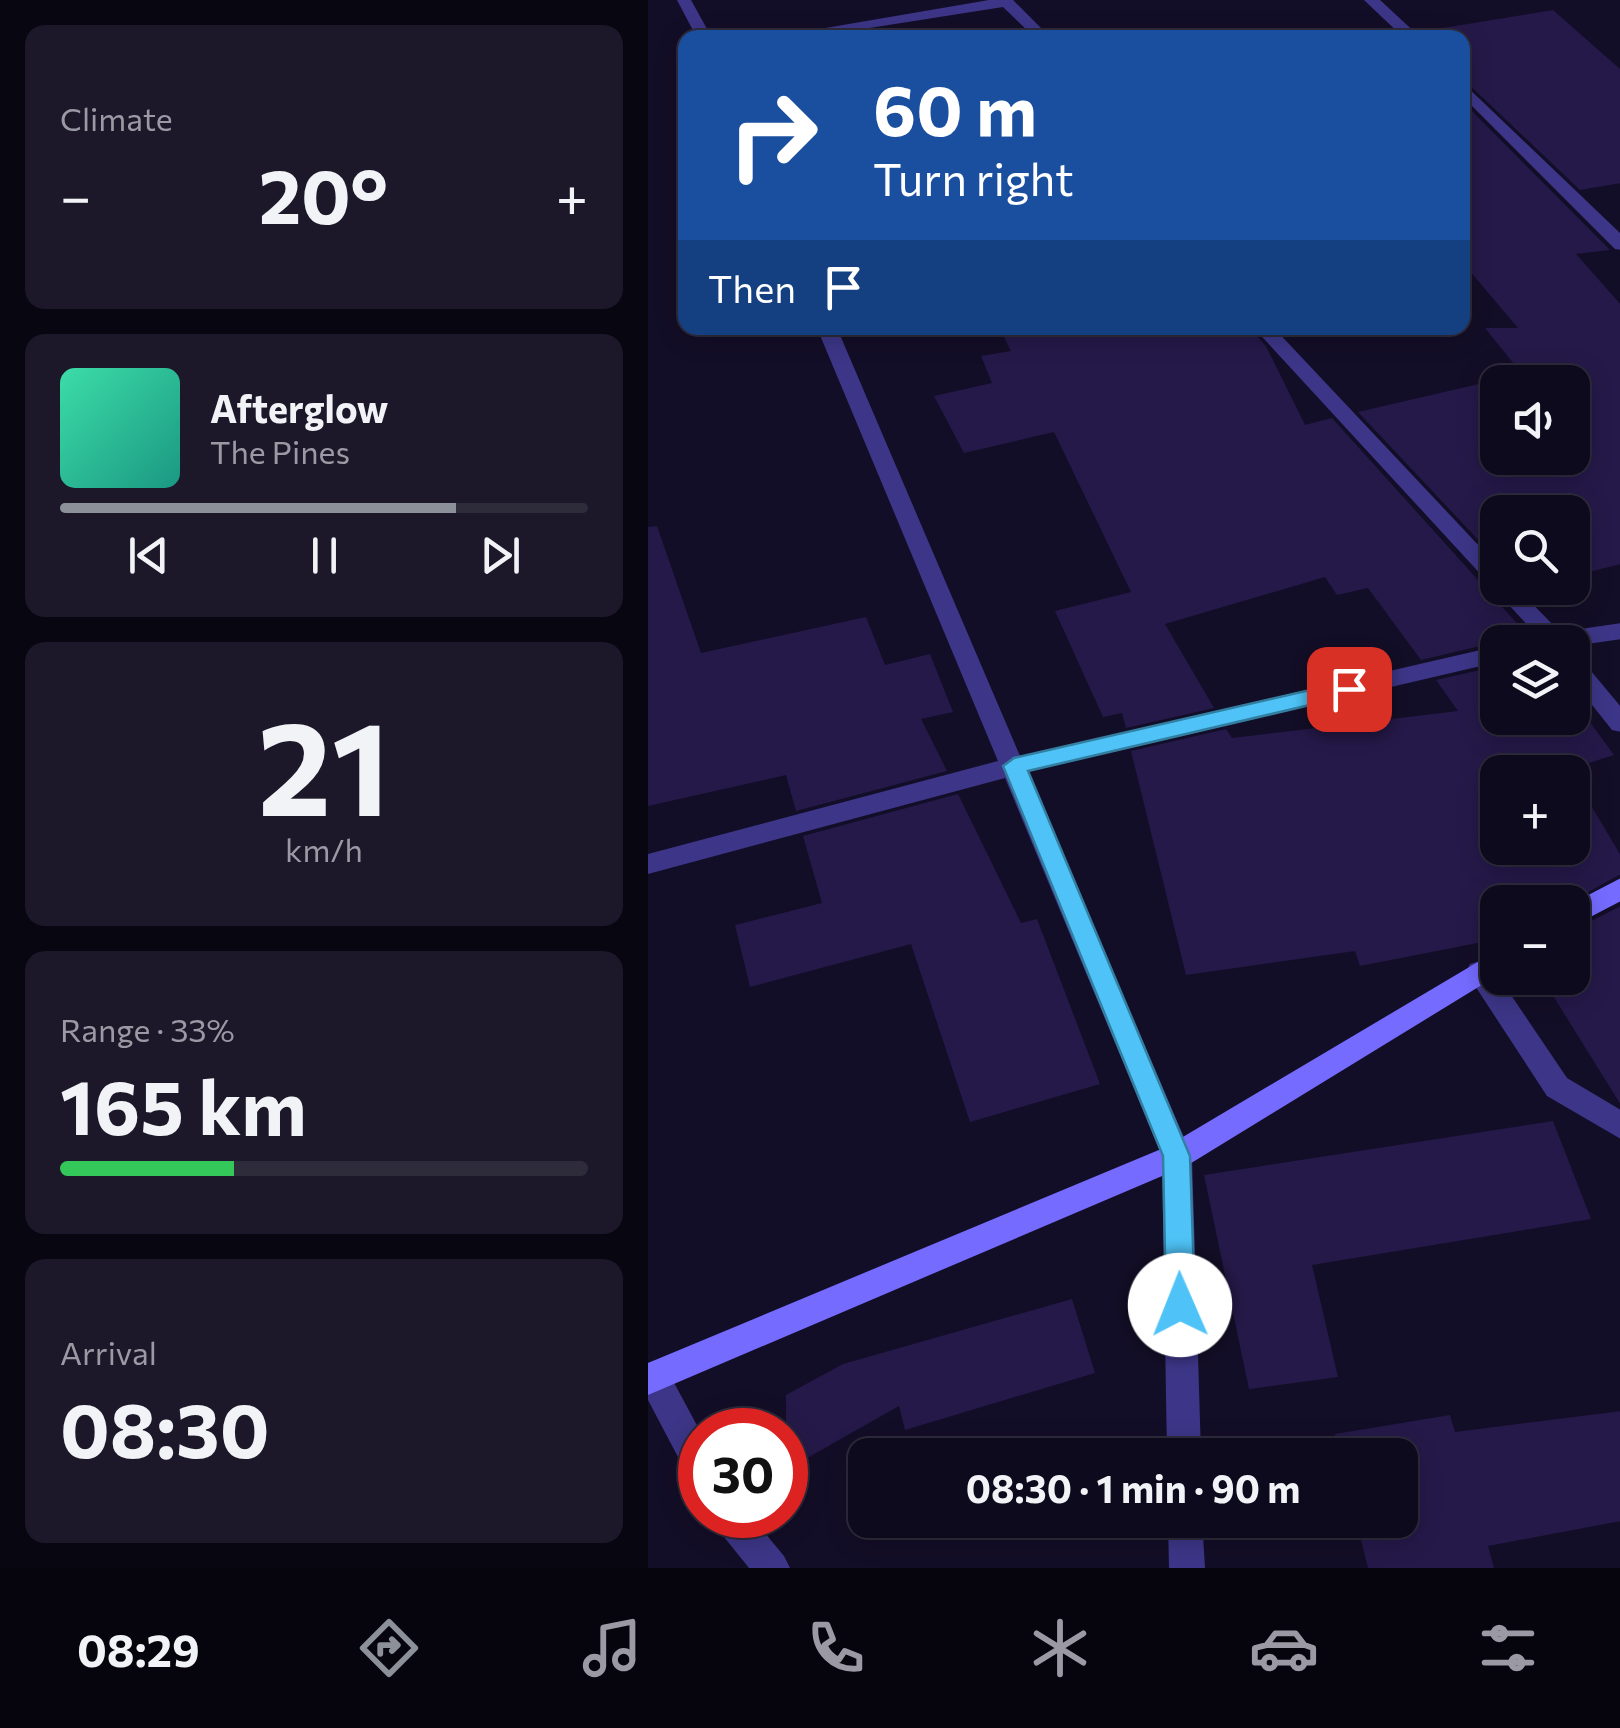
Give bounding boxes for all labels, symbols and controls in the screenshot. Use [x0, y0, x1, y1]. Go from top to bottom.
text: 60 m [873, 65, 1037, 150]
icon: right [708, 70, 838, 200]
text: Climate [60, 98, 173, 138]
text: 20° [259, 148, 388, 239]
text: Turn right [873, 150, 1074, 205]
text: − [60, 161, 91, 228]
text: + [556, 161, 588, 228]
icon: arrive [816, 260, 871, 315]
text: Then [708, 264, 796, 311]
map controls [1480, 365, 1590, 995]
button: sound [1480, 365, 1590, 475]
text: Afterglow [210, 384, 388, 431]
text: The Pines [210, 431, 350, 471]
button: search [1480, 495, 1590, 605]
icon: previous [121, 528, 176, 583]
icon: pause [297, 528, 352, 583]
icon: next [473, 528, 528, 583]
button: layers [1480, 625, 1590, 735]
pin [1307, 647, 1392, 732]
icon: arrive [1322, 662, 1377, 717]
text: 21 [258, 684, 390, 843]
button: + [1480, 755, 1590, 865]
text: km/h [285, 829, 363, 869]
button: − [1480, 885, 1590, 995]
text: Range · 33% [60, 1009, 235, 1049]
text: 165 km [60, 1059, 307, 1150]
position arrow [1128, 1253, 1232, 1357]
text: Arrival [60, 1332, 157, 1372]
text: 08:30 [60, 1382, 270, 1473]
speed limit sign: 30 [678, 1408, 808, 1538]
text: 08:30 · 1 min · 90 m [966, 1464, 1300, 1511]
icon: directions [354, 1613, 424, 1683]
icon: music [577, 1613, 647, 1683]
icon: phone [801, 1613, 871, 1683]
icon: climate [1025, 1613, 1095, 1683]
icon: car [1249, 1613, 1319, 1683]
icon: filters [1473, 1613, 1543, 1683]
text: 08:29 [77, 1621, 200, 1676]

